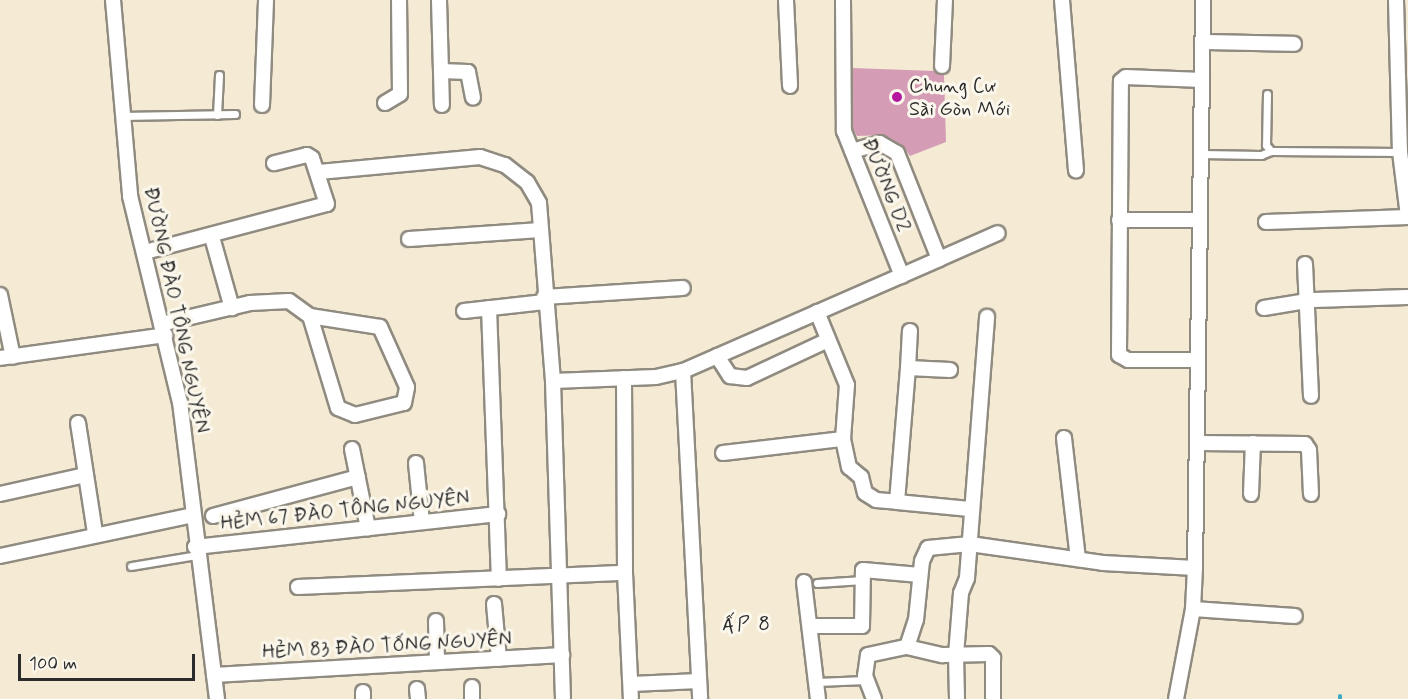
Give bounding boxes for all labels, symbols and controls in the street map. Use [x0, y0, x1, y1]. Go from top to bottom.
place label: Chung Cư Sài Gòn Mới [909, 74, 1009, 121]
marker: Chung Cư Sài Gòn Mới [890, 90, 904, 104]
street label: ĐƯỜNG D2 [857, 135, 915, 235]
street label: ĐƯỜNG ĐÀO TÔNG NGUYÊN [138, 184, 214, 436]
street label: HẺM 67 ĐÀO TÔNG NGUYÊN [219, 486, 471, 536]
district label: ẤP 8 [722, 611, 772, 637]
street label: HẺM 83 ĐÀO TỐNG NGUYÊN [261, 627, 513, 665]
scale bar [21, 642, 198, 680]
text: 100 m [29, 652, 77, 676]

